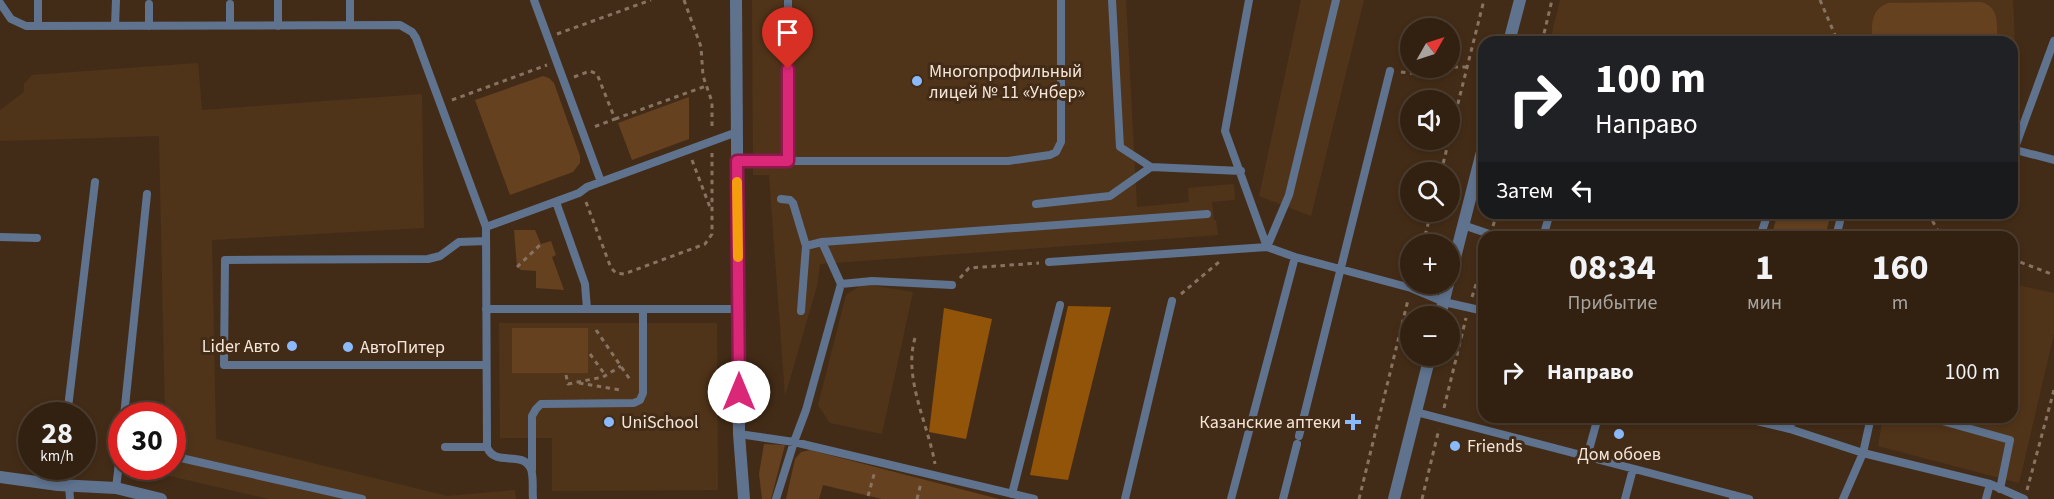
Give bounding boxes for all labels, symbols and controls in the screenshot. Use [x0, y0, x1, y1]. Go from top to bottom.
pin [762, 7, 813, 69]
icon: arrive [771, 16, 804, 49]
north arrow [1400, 18, 1460, 78]
map controls [1400, 18, 1460, 366]
text: 100 m [1595, 49, 1706, 109]
place label: Многопрофильный лицей № 11 «Унбер» [929, 59, 1085, 105]
icon: right [1496, 60, 1574, 138]
marker: Многопрофильный лицей № 11 «Унбер» [910, 74, 924, 88]
button: sound [1400, 90, 1460, 150]
text: Направо [1595, 105, 1698, 144]
button: search [1400, 162, 1460, 222]
icon: left [1566, 174, 1599, 207]
text: Затем [1496, 175, 1554, 207]
button: + [1400, 234, 1460, 294]
text: 08:34 [1569, 242, 1656, 293]
text: 1 [1755, 242, 1774, 293]
text: 160 [1872, 242, 1929, 293]
text: Прибытие [1567, 289, 1658, 317]
text: мин [1747, 289, 1782, 317]
text: m [1892, 289, 1908, 317]
button: − [1400, 306, 1460, 366]
place label: Lider Авто [202, 334, 280, 359]
place label: АвтоПитер [360, 335, 445, 360]
marker: Lider Авто [285, 339, 299, 353]
marker: АвтоПитер [341, 340, 355, 354]
icon: right [1496, 356, 1529, 389]
text: Направо [1547, 356, 1634, 388]
text: 100 m [1945, 356, 2000, 388]
position arrow [707, 360, 771, 424]
speed limit sign: 30 [108, 402, 186, 480]
place label: UniSchool [621, 410, 699, 435]
place label: Казанские аптеки [1199, 410, 1341, 435]
text: 28 [41, 412, 73, 455]
marker: UniSchool [602, 415, 616, 429]
marker: Казанские аптеки [1346, 415, 1360, 429]
marker: Дом обоев [1612, 427, 1626, 441]
place label: Friends [1467, 434, 1523, 459]
marker: Friends [1448, 439, 1462, 453]
place label: Дом обоев [1577, 442, 1661, 467]
text: km/h [40, 446, 74, 467]

